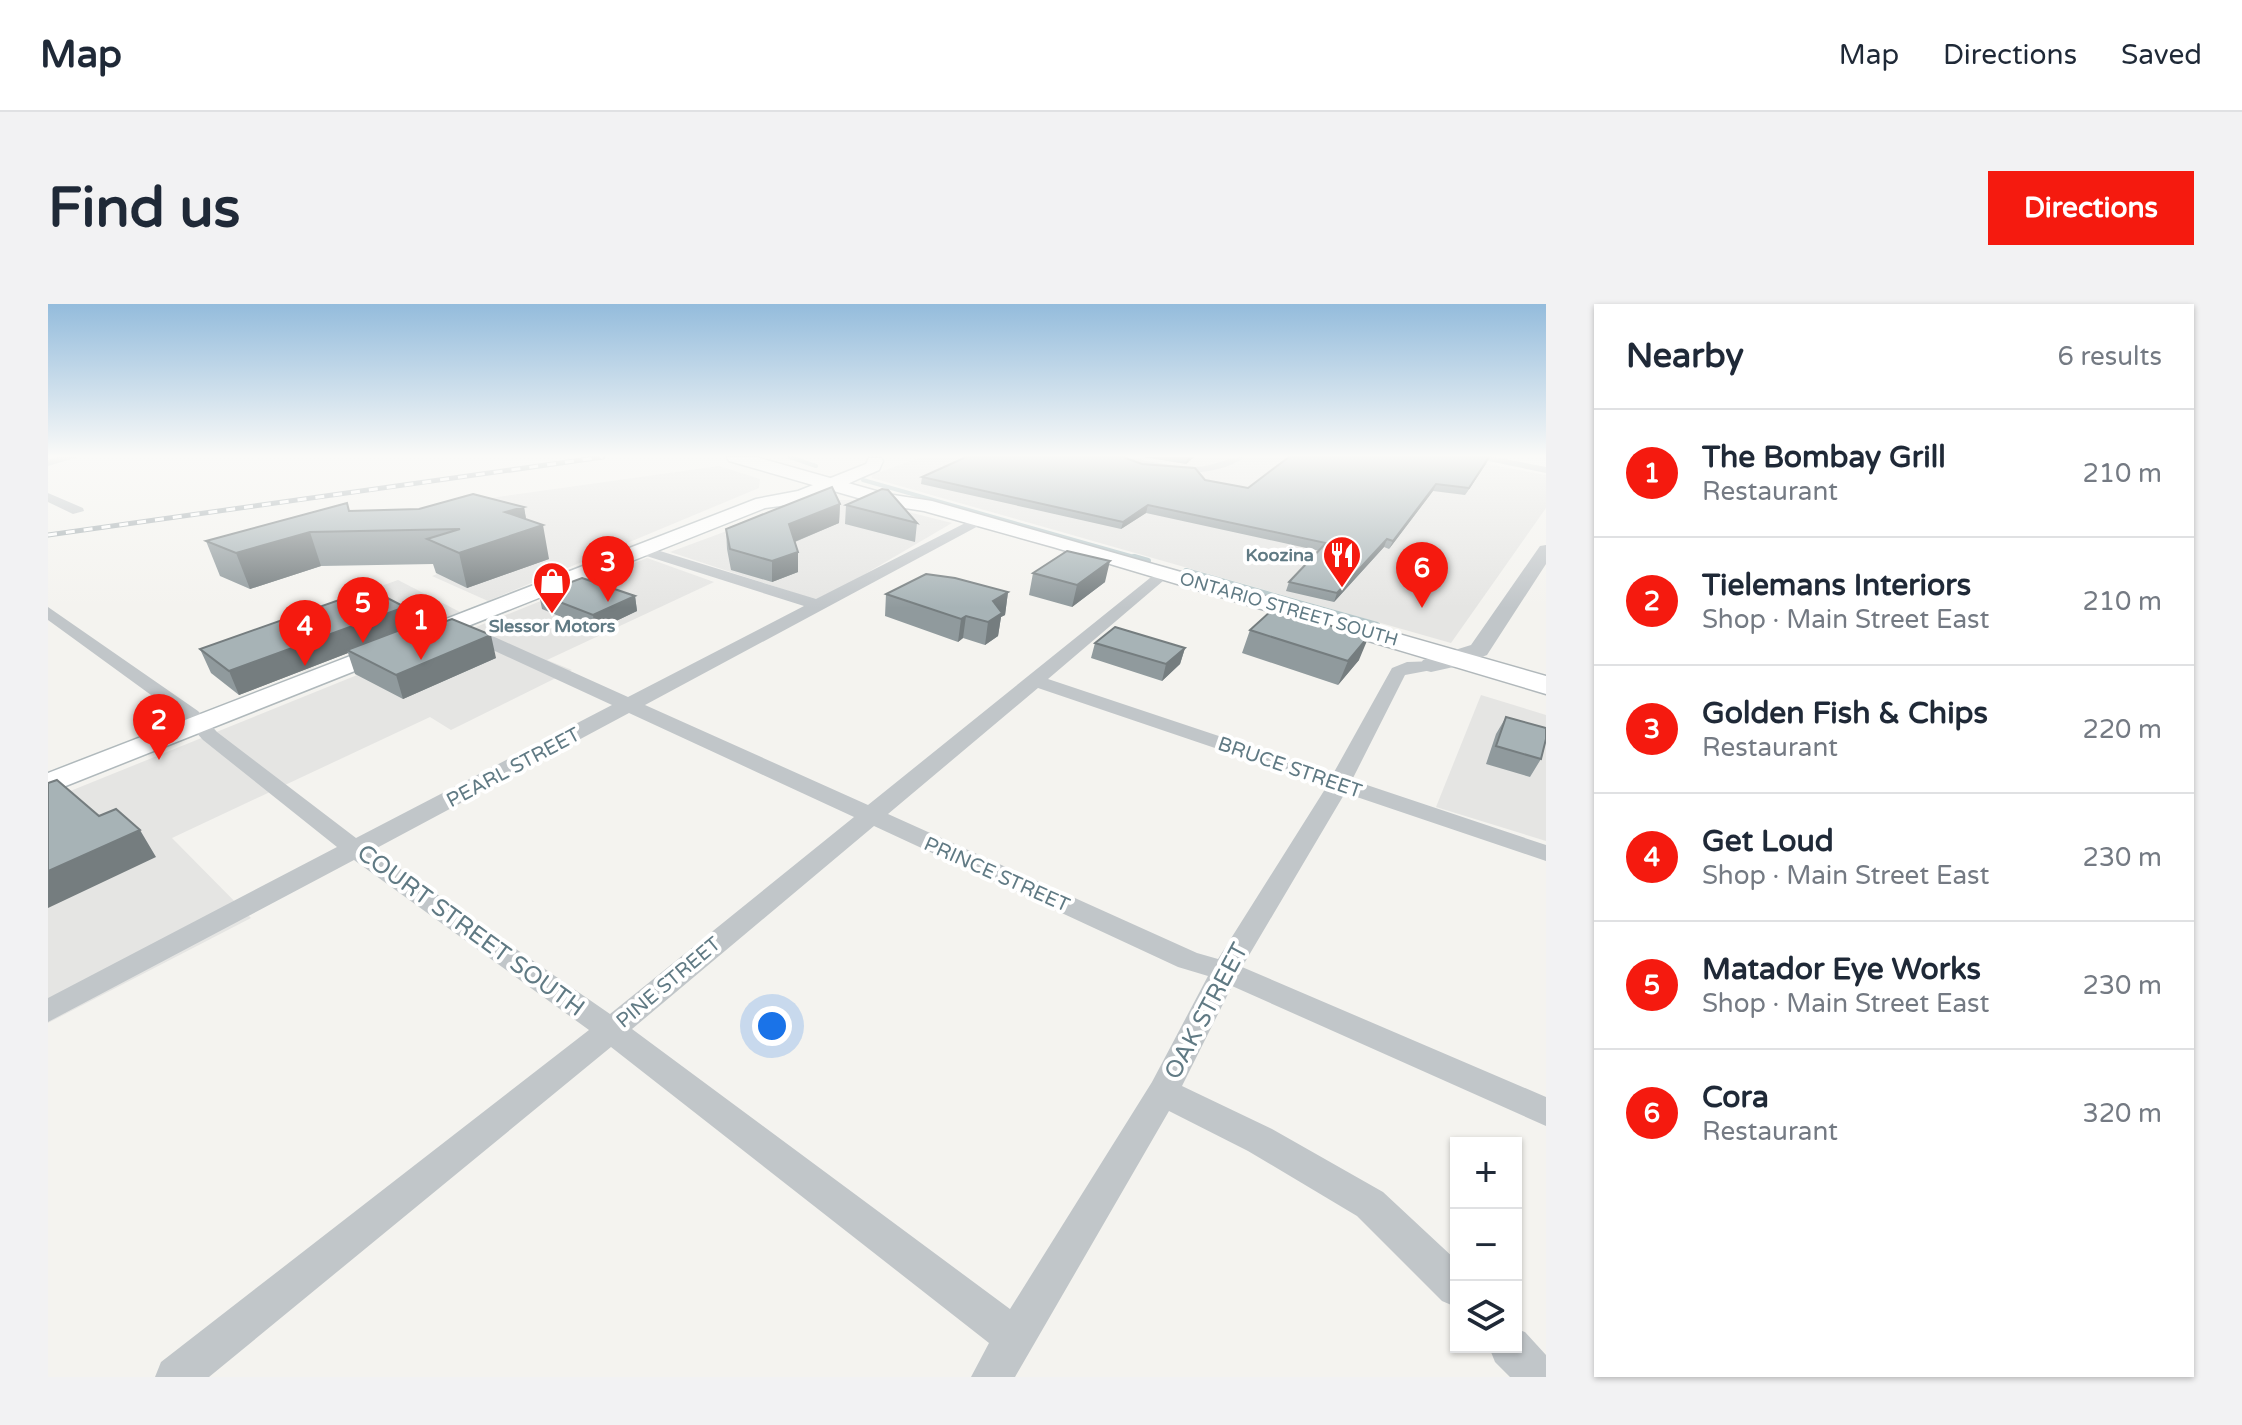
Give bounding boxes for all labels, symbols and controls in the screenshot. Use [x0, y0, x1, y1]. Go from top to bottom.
text: Map [40, 32, 122, 78]
text: Map [1839, 38, 1899, 72]
text: Directions [1943, 38, 2077, 72]
text: Saved [2121, 38, 2202, 72]
button: Directions [1988, 171, 2194, 245]
text: Find us [48, 175, 240, 242]
text: Nearby [1626, 336, 1744, 377]
text: 6 results [2057, 341, 2162, 372]
text: The Bombay Grill [1702, 439, 1946, 476]
text: 1 [1644, 458, 1660, 489]
text: 210 m [2082, 458, 2162, 489]
text: Restaurant [1702, 476, 1838, 507]
restaurant icon: Koozina [1321, 534, 1363, 589]
pin: 3 [582, 536, 634, 602]
pin: 6 [1396, 542, 1448, 608]
place label: Koozina [1246, 544, 1314, 566]
shop icon: Slessor Motors [531, 560, 573, 615]
street label: ONTARIO STREET SOUTH [1177, 567, 1401, 651]
text: Tielemans Interiors [1702, 567, 1971, 604]
pin: 5 [337, 577, 389, 643]
text: 2 [1644, 586, 1660, 617]
text: 210 m [2082, 586, 2162, 617]
pin: 1 [395, 594, 447, 660]
pin: 4 [279, 600, 331, 666]
text: Shop · Main Street East [1702, 604, 1989, 635]
place label: Slessor Motors [489, 615, 616, 637]
pin: 2 [133, 694, 185, 760]
text: Golden Fish & Chips [1702, 695, 1988, 732]
text: 3 [1644, 714, 1660, 745]
text: 220 m [2082, 714, 2162, 745]
street label: PEARL STREET [443, 723, 584, 813]
street label: BRUCE STREET [1214, 732, 1365, 804]
text: Restaurant [1702, 732, 1838, 763]
text: Get Loud [1702, 823, 1834, 860]
street label: PRINCE STREET [920, 832, 1073, 918]
street label: COURT STREET SOUTH [351, 838, 590, 1023]
text: 4 [1644, 842, 1660, 873]
text: 230 m [2082, 842, 2162, 873]
text: Shop · Main Street East [1702, 860, 1989, 891]
street label: PINE STREET [612, 932, 726, 1033]
street label: OAK STREET [1158, 938, 1255, 1084]
text: Matador Eye Works [1702, 951, 1981, 988]
text: 5 [1644, 970, 1660, 1001]
text: 230 m [2082, 970, 2162, 1001]
text: Shop · Main Street East [1702, 988, 1989, 1019]
your location [752, 1006, 792, 1046]
text: Cora [1702, 1079, 1769, 1116]
text: 6 [1644, 1098, 1660, 1129]
text: 320 m [2082, 1098, 2162, 1129]
text: Restaurant [1702, 1116, 1838, 1147]
map controls [1450, 1137, 1522, 1353]
button: + [1450, 1137, 1522, 1209]
button: − [1450, 1209, 1522, 1281]
button: layers [1450, 1281, 1522, 1353]

